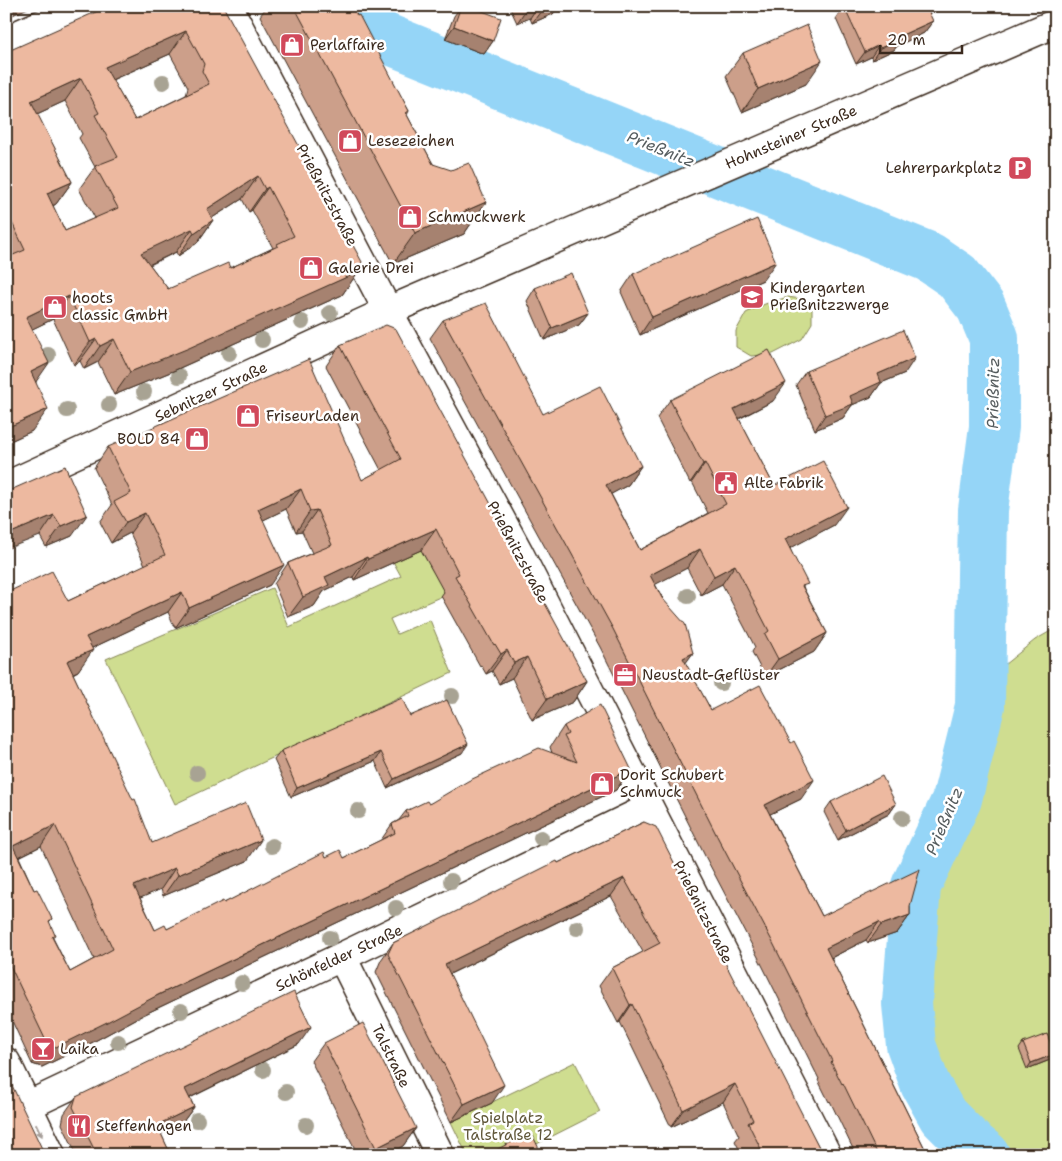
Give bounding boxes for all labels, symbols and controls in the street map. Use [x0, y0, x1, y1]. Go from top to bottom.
scale bar [880, 22, 962, 54]
text: 20 m [887, 30, 926, 50]
shop icon: Perlaffaire [279, 32, 305, 58]
place label: Perlaffaire [310, 35, 385, 55]
street label: Hohnsteiner Straße [722, 100, 860, 174]
water label: Prießnitz [624, 126, 698, 172]
shop icon: Lesezeichen [337, 128, 363, 154]
place label: Lesezeichen [368, 131, 454, 151]
street label: Prießnitzstraße [292, 140, 362, 250]
parking icon: Lehrerparkplatz [1007, 155, 1033, 181]
place label: Lehrerparkplatz [885, 158, 1002, 178]
shop icon: Schmuckwerk [397, 204, 423, 230]
place label: Schmuckwerk [428, 207, 526, 227]
shop icon: Galerie Drei [298, 255, 324, 281]
place label: Galerie Drei [328, 258, 414, 278]
place label: Kindergarten Prießnitzzwerge [770, 278, 889, 315]
school or university icon: Kindergarten Prießnitzzwerge [739, 284, 765, 310]
place label: hoots classic GmbH [72, 288, 168, 325]
shop icon: hoots classic GmbH [42, 294, 68, 320]
street label: Sebnitzer Straße [151, 357, 271, 427]
water label: Prießnitz [982, 357, 1004, 429]
shop icon: FriseurLaden [235, 403, 261, 429]
place label: FriseurLaden [266, 406, 359, 426]
shop icon: BOLD 84 [184, 426, 210, 452]
place label: BOLD 84 [117, 429, 180, 449]
public building icon: Alte Fabrik [713, 470, 739, 496]
place label: Alte Fabrik [744, 473, 824, 493]
street label: Prießnitzstraße [483, 497, 553, 607]
office icon: Neustadt-Geflüster [612, 662, 638, 688]
place label: Neustadt-Geflüster [642, 665, 780, 685]
place label: Dorit Schubert Schmuck [620, 765, 724, 802]
shop icon: Dorit Schubert Schmuck [589, 771, 615, 797]
water label: Prießnitz [920, 784, 968, 858]
street label: Prießnitzstraße [668, 857, 738, 967]
street label: Schönfelder Straße [272, 920, 406, 996]
street label: Talstraße [367, 1021, 415, 1091]
bar icon: Laika [30, 1036, 56, 1062]
place label: Laika [60, 1039, 100, 1059]
park label: Spielplatz Talstraße 12 [463, 1108, 553, 1145]
restaurant icon: Steffenhagen [66, 1113, 92, 1139]
place label: Steffenhagen [96, 1116, 192, 1136]
one-way arrow [35, 1123, 43, 1137]

